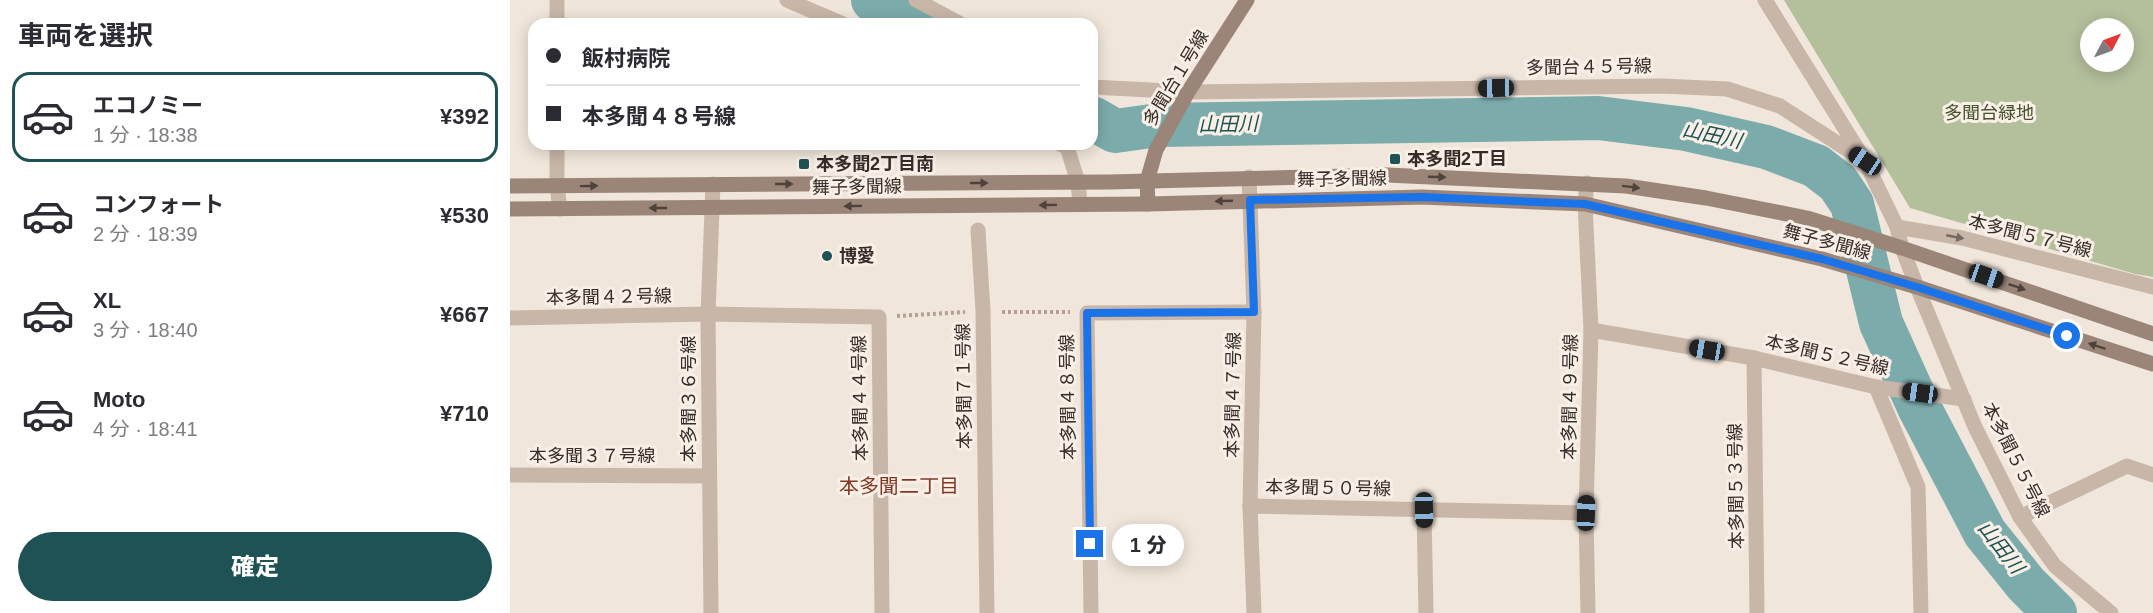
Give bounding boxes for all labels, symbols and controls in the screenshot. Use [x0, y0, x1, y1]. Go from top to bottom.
north arrow [2080, 18, 2134, 72]
map controls [2080, 18, 2134, 72]
text: 車両を選択 [18, 21, 153, 51]
street label: 多聞台１号線 [1140, 27, 1212, 129]
text: 飯村病院 [582, 46, 670, 71]
street label: 多聞台４５号線 [1526, 56, 1652, 78]
car [1478, 79, 1514, 97]
icon: car [21, 90, 75, 144]
text: エコノミー [93, 93, 203, 118]
park label: 多聞台緑地 [1944, 103, 2034, 123]
text: ¥392 [440, 104, 489, 129]
text: 本多聞４８号線 [582, 104, 736, 129]
water label: 山田川 [1198, 112, 1260, 136]
water label: 山田川 [1680, 118, 1746, 152]
text: 1 分 · 18:38 [93, 124, 198, 146]
car [1845, 143, 1885, 179]
place label: 本多聞2丁目 [1407, 149, 1507, 169]
marker: 本多聞2丁目 [1388, 152, 1402, 166]
place label: 本多聞2丁目南 [816, 154, 934, 174]
marker: 本多聞2丁目南 [797, 157, 811, 171]
street label: 舞子多聞線 [1297, 168, 1387, 190]
one-way arrow [1427, 173, 1446, 182]
street label: 舞子多聞線 [812, 176, 902, 198]
one-way arrow [970, 178, 989, 188]
one-way arrow [775, 179, 794, 189]
one-way arrow [580, 181, 599, 190]
one-way arrow [1622, 182, 1641, 192]
icon: car [21, 189, 75, 243]
text: コンフォート [93, 192, 224, 217]
one-way arrow [1215, 197, 1234, 206]
one-way arrow [1038, 200, 1057, 210]
one-way arrow [843, 202, 862, 211]
text: ¥530 [440, 203, 489, 228]
one-way arrow [648, 203, 667, 213]
street label: 本多聞５７号線 [1966, 211, 2094, 261]
street label: 舞子多聞線 [1781, 221, 1873, 263]
text: 2 分 · 18:39 [93, 223, 198, 245]
one-way arrow [1945, 233, 1964, 242]
place label: 博愛 [839, 246, 875, 266]
marker: 博愛 [820, 249, 834, 263]
car [1966, 262, 2006, 290]
one-way arrow [2008, 283, 2026, 292]
street label: 本多聞４２号線 [546, 286, 672, 308]
icon: car [21, 288, 75, 342]
text: XL [93, 288, 121, 313]
text: ¥667 [440, 302, 489, 327]
text: 3 分 · 18:40 [93, 319, 198, 341]
route start [2053, 322, 2080, 349]
street label: 本多聞７１号線 [953, 323, 975, 449]
street label: 本多聞５２号線 [1763, 331, 1891, 379]
street label: 本多聞４７号線 [1222, 332, 1244, 458]
street label: 本多聞４８号線 [1057, 334, 1079, 460]
street label: 本多聞４９号線 [1559, 334, 1581, 460]
street label: 本多聞４４号線 [849, 335, 871, 461]
street label: 本多聞３６号線 [679, 336, 699, 462]
car [1688, 338, 1726, 362]
one-way arrow [2088, 341, 2106, 350]
car [1901, 382, 1939, 404]
icon: car [21, 387, 75, 441]
text: Moto [93, 387, 146, 412]
street label: 本多聞５５号線 [1978, 399, 2054, 521]
text: ¥710 [440, 401, 489, 426]
text: 4 分 · 18:41 [93, 418, 198, 440]
street label: 本多聞５３号線 [1725, 423, 1747, 549]
street label: 本多聞３７号線 [529, 446, 655, 466]
district label: 本多聞二丁目 [839, 475, 959, 497]
street label: 本多聞５０号線 [1265, 477, 1391, 499]
car [1415, 492, 1433, 528]
car [1576, 495, 1596, 531]
water label: 山田川 [1974, 517, 2029, 579]
callout: 1 分 [1111, 523, 1183, 565]
route end [1076, 530, 1103, 557]
button: 確定 [18, 532, 492, 601]
text: 1 分 [1130, 534, 1166, 556]

